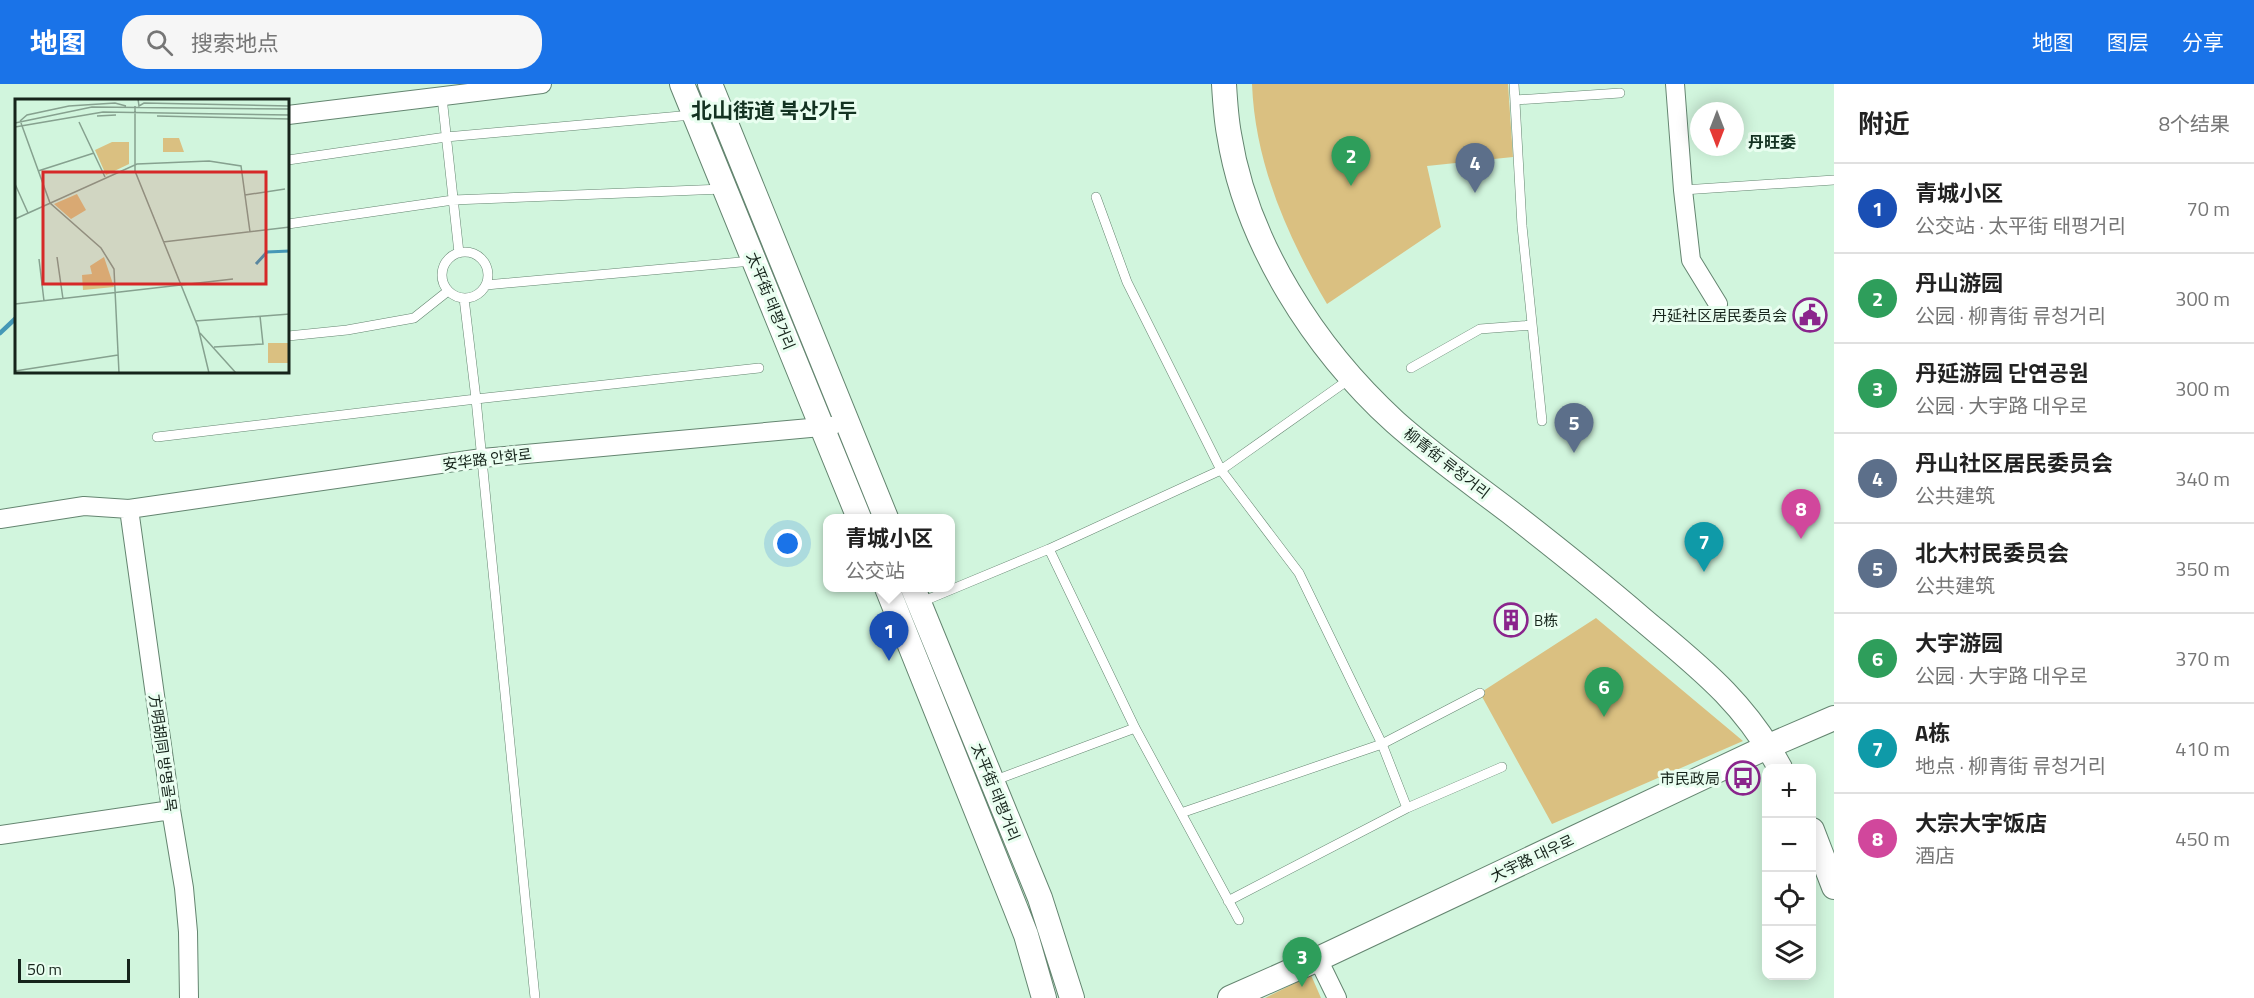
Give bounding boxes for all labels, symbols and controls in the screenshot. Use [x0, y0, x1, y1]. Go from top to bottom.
search box [122, 15, 542, 69]
text: 地图 [30, 21, 86, 64]
icon: search [143, 26, 176, 59]
text: 搜索地点 [191, 26, 279, 60]
text: 地图 [2032, 26, 2074, 58]
text: 图层 [2107, 26, 2149, 58]
text: 分享 [2182, 26, 2224, 58]
district label: 北山街道 북산가두 [691, 94, 857, 126]
inset map [15, 99, 290, 374]
north arrow [1690, 102, 1744, 156]
text: 附近 [1858, 104, 1910, 143]
text: 8个结果 [2159, 108, 2230, 139]
district label: 丹旺委 [1748, 130, 1796, 154]
pin: 2 [1332, 136, 1370, 186]
pin: 4 [1456, 144, 1494, 193]
text: 青城小区 [1915, 176, 2003, 210]
text: 1 [1872, 193, 1883, 224]
text: 70 m [2186, 193, 2230, 224]
text: 公交站 · 太平街 태평거리 [1915, 210, 2126, 241]
street label: 太平街 태평거리 [741, 249, 801, 353]
text: 丹山游园 [1915, 266, 2003, 300]
text: 2 [1872, 283, 1883, 314]
text: 300 m [2175, 283, 2230, 314]
public building icon: 丹延社区居民委员会 [1792, 297, 1828, 333]
text: 公园 · 柳青街 류청거리 [1915, 300, 2106, 331]
place label: 丹延社区居民委员会 [1652, 304, 1787, 327]
text: 丹延游园 단연공원 [1915, 356, 2089, 390]
text: 3 [1872, 373, 1883, 404]
text: 300 m [2175, 373, 2230, 404]
text: 公园 · 大宇路 대우로 [1915, 390, 2088, 421]
pin: 5 [1554, 404, 1594, 453]
street label: 柳青街 류청거리 [1399, 422, 1495, 504]
street label: 安华路 안화로 [441, 442, 533, 476]
text: 丹山社区居民委员会 [1915, 446, 2113, 480]
text: 4 [1872, 463, 1883, 494]
text: 340 m [2175, 463, 2230, 494]
text: 公共建筑 [1915, 480, 1995, 511]
pin: 8 [1782, 490, 1820, 539]
popup [823, 514, 955, 592]
text: 青城小区 [845, 521, 933, 555]
pin: 7 [1684, 522, 1724, 572]
your location [773, 529, 802, 558]
text: 北大村民委员会 [1915, 536, 2069, 570]
text: 5 [1872, 553, 1883, 584]
text: 350 m [2175, 553, 2230, 584]
text: 公交站 [845, 555, 905, 586]
text: 公共建筑 [1915, 570, 1995, 601]
building icon: B栋 [1493, 602, 1529, 638]
place label: B栋 [1534, 609, 1558, 632]
pin: 1 [870, 612, 908, 661]
text: 大宇游园 [1915, 626, 2003, 660]
text: 6 [1872, 643, 1883, 674]
text: 370 m [2175, 643, 2230, 674]
text: 公园 · 大宇路 대우로 [1915, 660, 2088, 691]
pin: 6 [1584, 668, 1624, 717]
street label: 方明胡同 방명골목 [143, 693, 183, 813]
text: A栋 [1915, 716, 1950, 750]
text: 7 [1872, 733, 1883, 764]
text: 410 m [2175, 733, 2230, 764]
street label: 太平街 태평거리 [966, 740, 1026, 844]
text: 地点 · 柳青街 류청거리 [1915, 750, 2106, 781]
bus stop icon: 市民政局 [1725, 760, 1761, 796]
map controls [1762, 764, 1816, 980]
button: + [1762, 764, 1816, 818]
place label: 市民政局 [1660, 767, 1720, 790]
text: 大宗大宇饭店 [1915, 806, 2047, 840]
button: − [1762, 818, 1816, 872]
text: 8 [1872, 823, 1883, 854]
text: 450 m [2175, 823, 2230, 854]
street label: 大宇路 대우로 [1486, 829, 1578, 887]
text: 酒店 [1915, 840, 1955, 871]
button: locate [1762, 872, 1816, 926]
button: layers [1762, 926, 1816, 980]
pin: 3 [1282, 938, 1322, 987]
scale bar [18, 956, 130, 984]
text: 50 m [27, 957, 62, 981]

